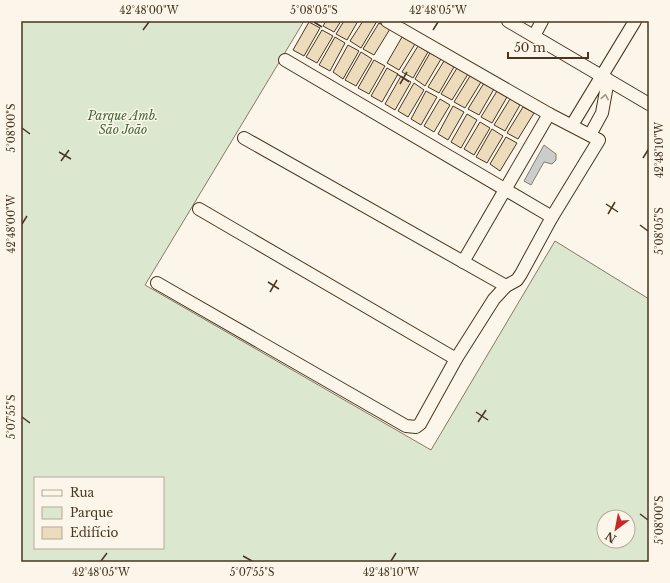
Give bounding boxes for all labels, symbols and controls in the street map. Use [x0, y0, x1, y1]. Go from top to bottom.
text: 42°48'00"W [120, 4, 179, 17]
text: 5°08'05"S [290, 4, 338, 17]
text: 42°48'05"W [409, 4, 467, 17]
scale bar [508, 34, 588, 60]
text: 50 m [514, 40, 546, 55]
one-way arrow [600, 94, 609, 100]
text: 5°08'00"S [5, 104, 18, 152]
park label: Parque Amb. São João [87, 108, 158, 137]
text: 42°48'10"W [653, 122, 666, 178]
text: 42°48'00"W [5, 194, 18, 253]
text: 5°08'05"S [653, 207, 666, 255]
text: 5°07'55"S [5, 395, 18, 439]
legend [34, 477, 164, 549]
text: Rua [70, 485, 94, 500]
text: 5°08'00"S [653, 496, 666, 544]
text: Parque [70, 505, 113, 520]
north arrow [596, 509, 636, 549]
text: Edifício [70, 525, 118, 540]
text: N [602, 528, 619, 546]
text: 42°48'05"W [72, 566, 130, 579]
text: 5°07'55"S [230, 566, 274, 579]
text: 42°48'10"W [363, 566, 419, 579]

